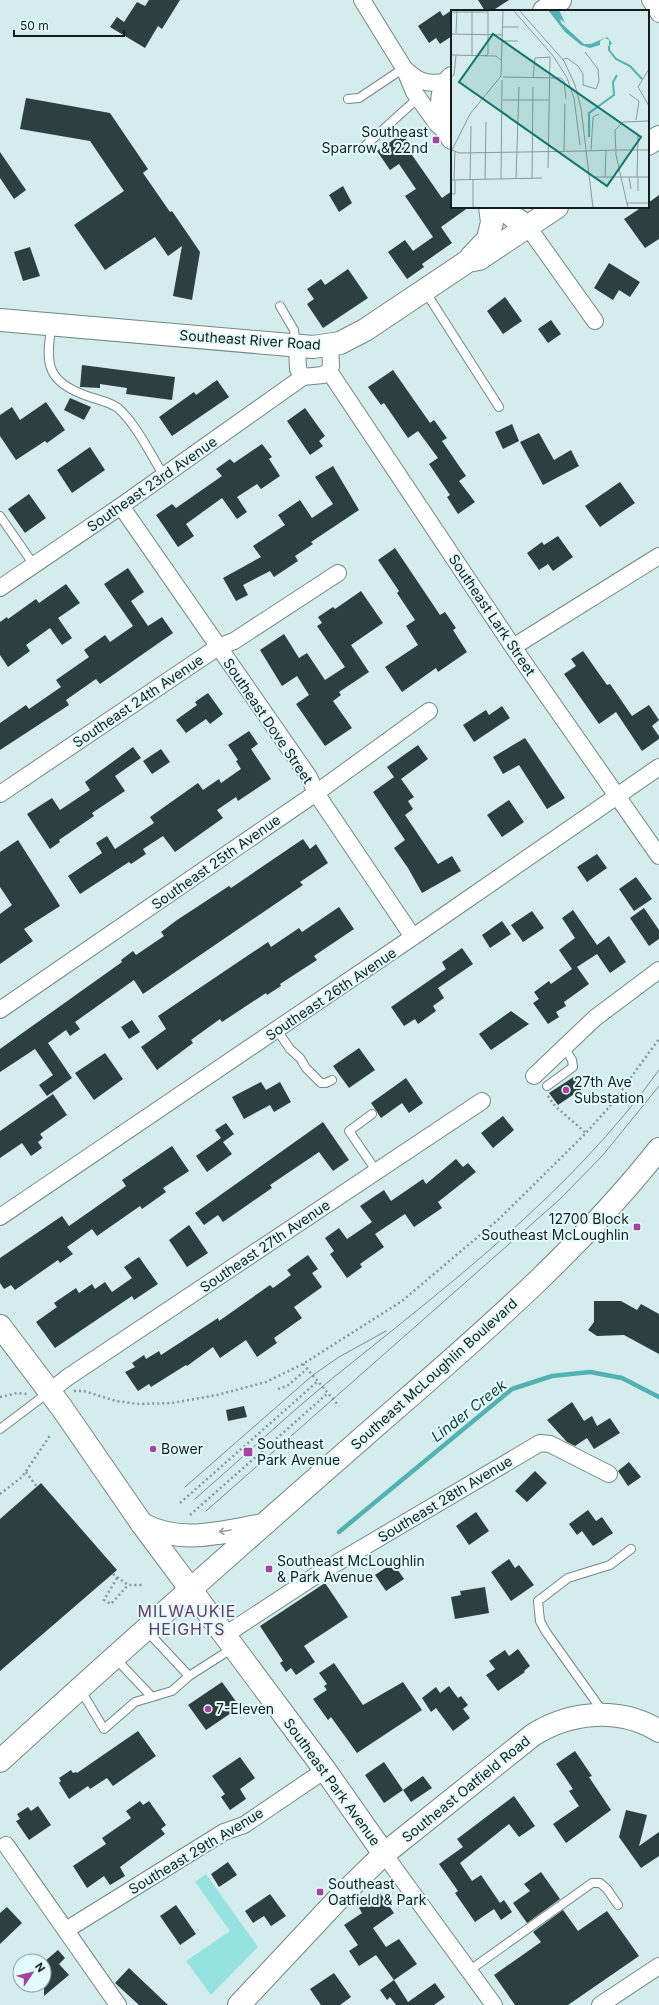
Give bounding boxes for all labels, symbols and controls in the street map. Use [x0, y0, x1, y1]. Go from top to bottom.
inset map [451, 10, 649, 208]
scale bar [14, 12, 124, 38]
text: 50 m [20, 18, 49, 33]
place label: Southeast Sparrow & 22nd [322, 123, 428, 156]
marker: Southeast Sparrow & 22nd [431, 135, 441, 145]
street label: Southeast River Road [179, 326, 321, 353]
street label: Southeast 23rd Avenue [84, 432, 220, 535]
street label: Southeast Lark Street [445, 551, 540, 679]
street label: Southeast 24th Avenue [69, 651, 206, 751]
street label: Southeast Dove Street [220, 655, 317, 787]
street label: Southeast 25th Avenue [148, 811, 284, 913]
street label: Southeast 26th Avenue [262, 944, 399, 1044]
place label: 27th Ave Substation [574, 1073, 644, 1106]
marker: 27th Ave Substation [561, 1085, 571, 1095]
street label: Southeast 27th Avenue [197, 1196, 333, 1295]
place label: 12700 Block Southeast McLoughlin [481, 1210, 629, 1243]
marker: 12700 Block Southeast McLoughlin [632, 1222, 642, 1232]
street label: Southeast McLoughlin Boulevard [347, 1294, 520, 1453]
water label: Linder Creek [427, 1375, 511, 1446]
place label: Southeast Park Avenue [257, 1435, 340, 1468]
place label: Bower [161, 1440, 203, 1457]
marker: Bower [148, 1444, 158, 1454]
marker: Southeast Park Avenue [242, 1446, 254, 1458]
street label: Southeast 28th Avenue [374, 1452, 515, 1545]
one-way arrow [219, 1527, 232, 1535]
place label: Southeast McLoughlin & Park Avenue [277, 1552, 425, 1585]
marker: Southeast McLoughlin & Park Avenue [264, 1564, 274, 1574]
district label: MILWAUKIE HEIGHTS [138, 1601, 236, 1639]
place label: 7-Eleven [216, 1700, 274, 1717]
marker: 7-Eleven [203, 1704, 213, 1714]
street label: Southeast Park Avenue [280, 1715, 384, 1849]
street label: Southeast Oatfield Road [398, 1732, 533, 1845]
street label: Southeast 29th Avenue [125, 1804, 266, 1898]
place label: Southeast Oatfield & Park [328, 1875, 427, 1908]
marker: Southeast Oatfield & Park [315, 1887, 325, 1897]
north arrow [12, 1953, 52, 1993]
text: N [32, 1960, 48, 1975]

